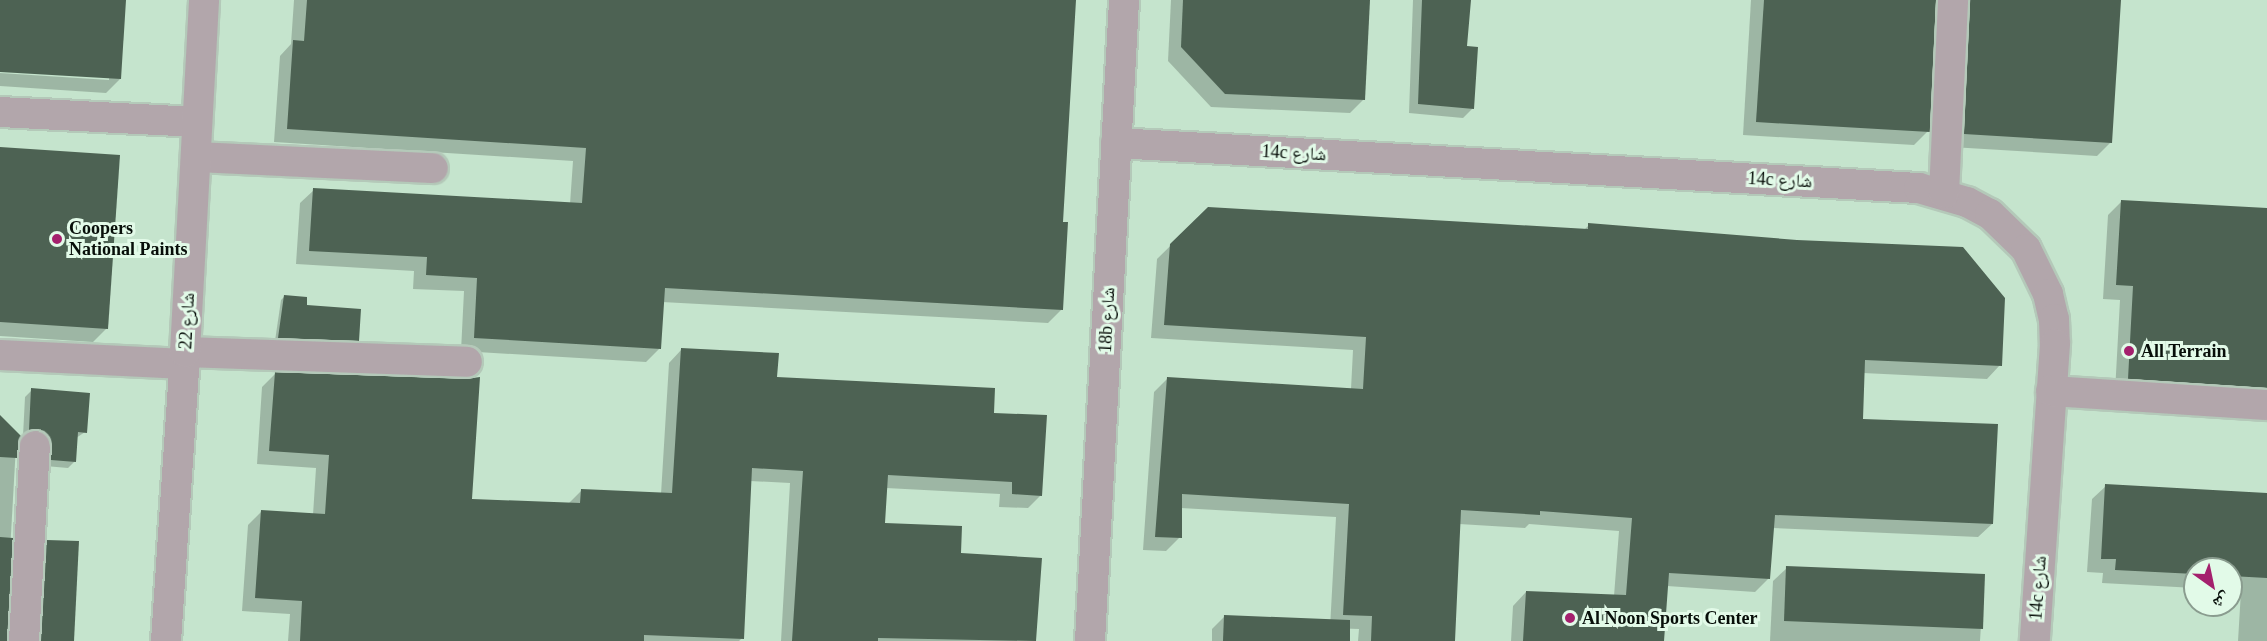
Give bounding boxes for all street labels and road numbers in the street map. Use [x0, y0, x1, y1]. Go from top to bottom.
street label: 14c شارع [1261, 141, 1327, 165]
street label: 14c شارع [1747, 168, 1813, 192]
street label: 18b شارع [1094, 287, 1120, 353]
street label: شارع 22 [175, 292, 199, 350]
street label: 14c شارع [2025, 555, 2051, 621]

